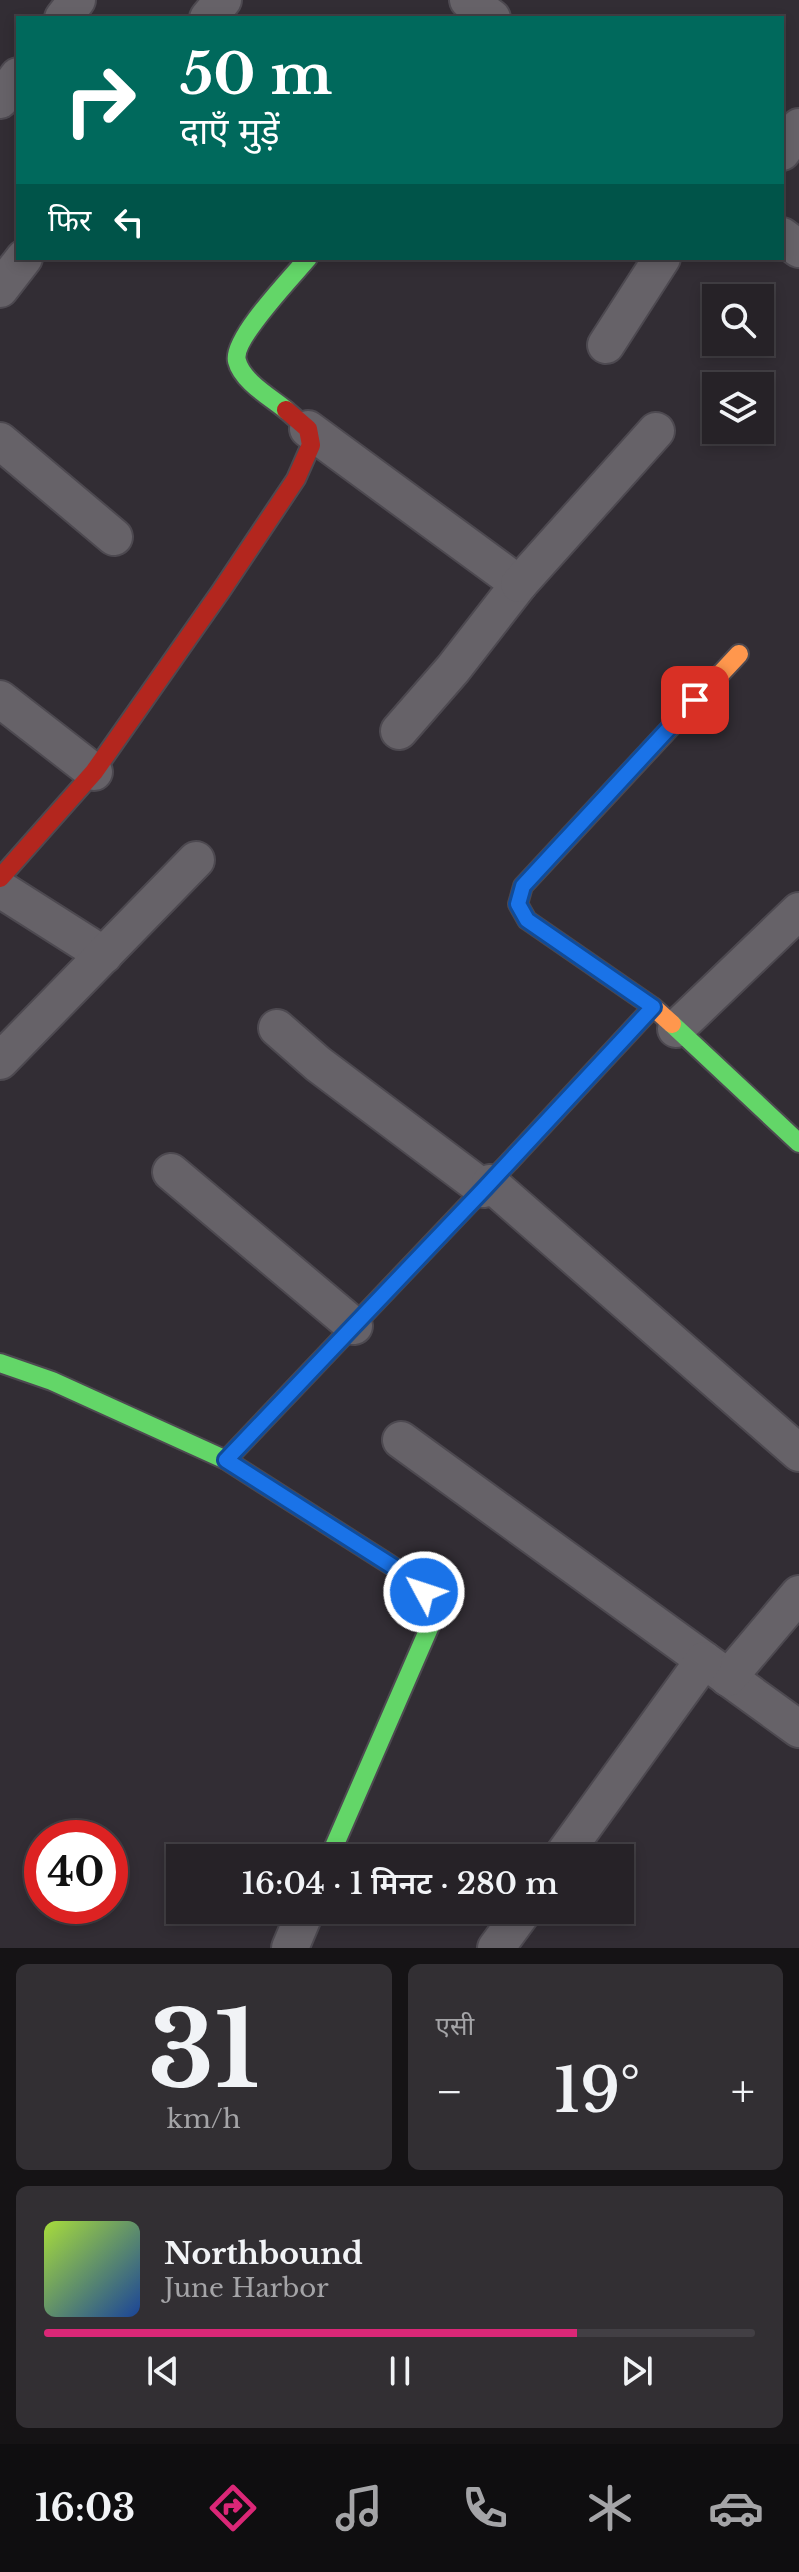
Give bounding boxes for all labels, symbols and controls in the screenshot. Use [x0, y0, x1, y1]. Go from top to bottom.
text: 50 m [180, 40, 332, 109]
icon: right [48, 48, 152, 152]
text: दाएँ मुड़ें [180, 109, 279, 154]
icon: left [107, 200, 151, 244]
text: फिर [48, 202, 91, 239]
map controls [702, 284, 774, 444]
button: search [702, 284, 774, 356]
button: layers [702, 372, 774, 444]
pin [661, 666, 729, 734]
icon: arrive [673, 678, 717, 722]
position arrow [382, 1550, 466, 1634]
speed limit sign: 40 [24, 1820, 128, 1924]
text: 16:04 · 1 मिनट · 280 m [242, 1865, 558, 1902]
text: 31 [148, 1986, 260, 2115]
text: एसी [436, 2010, 474, 2042]
text: 19° [554, 2054, 640, 2128]
text: − [436, 2064, 463, 2119]
text: + [731, 2064, 755, 2119]
text: km/h [167, 2103, 241, 2135]
text: Northbound [164, 2235, 363, 2272]
text: June Harbor [164, 2272, 329, 2304]
icon: previous [141, 2349, 185, 2393]
icon: pause [378, 2349, 422, 2393]
icon: next [615, 2349, 659, 2393]
icon: directions [205, 2480, 261, 2536]
icon: music [331, 2480, 387, 2536]
icon: phone [457, 2480, 513, 2536]
icon: climate [582, 2480, 638, 2536]
icon: car [708, 2480, 764, 2536]
text: 16:03 [35, 2486, 135, 2531]

